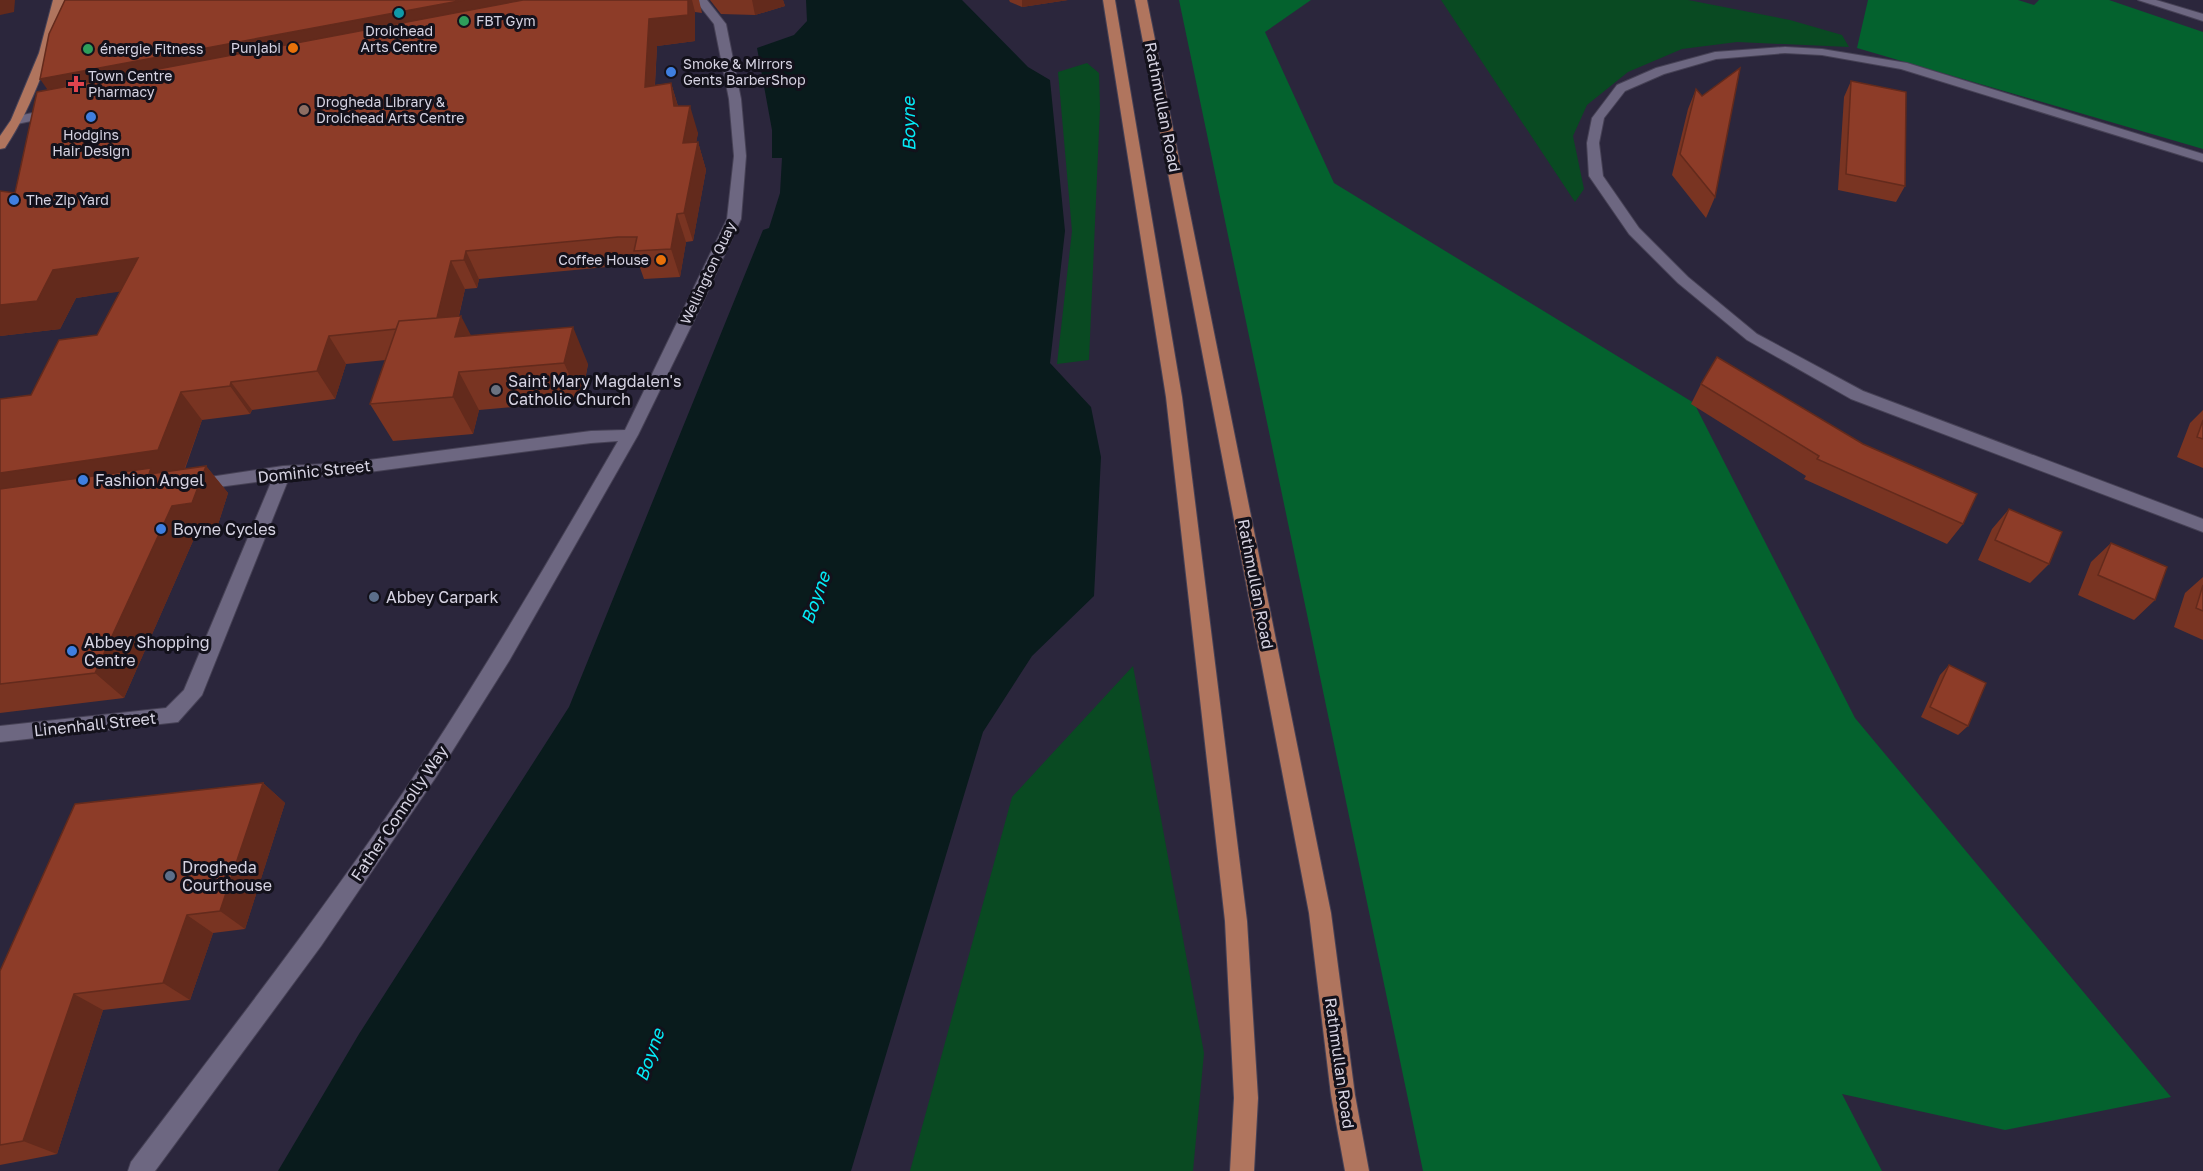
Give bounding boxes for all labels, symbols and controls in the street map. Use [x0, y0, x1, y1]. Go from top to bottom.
marker: Droichead Arts Centre [392, 6, 406, 20]
place label: FBT Gym [476, 12, 536, 29]
marker: FBT Gym [457, 14, 471, 28]
place label: Droichead Arts Centre [361, 22, 437, 55]
place label: Punjabi [231, 39, 281, 56]
place label: énergie Fitness [100, 40, 203, 57]
street label: Rathmullan Road [1141, 40, 1185, 174]
marker: Punjabi [286, 41, 300, 55]
marker: énergie Fitness [81, 42, 95, 56]
place label: Smoke & Mirrors Gents BarberShop [683, 55, 806, 88]
marker: Smoke & Mirrors Gents BarberShop [664, 65, 678, 79]
place label: Town Centre Pharmacy [88, 67, 172, 100]
marker: Town Centre Pharmacy [69, 77, 83, 91]
place label: Drogheda Library & Droichead Arts Centre [316, 93, 464, 126]
water label: Boyne [897, 95, 919, 151]
marker: Drogheda Library & Droichead Arts Centre [297, 103, 311, 117]
marker: Hodgins Hair Design [84, 110, 98, 124]
place label: Hodgins Hair Design [52, 126, 130, 159]
place label: The Zip Yard [26, 191, 109, 208]
marker: The Zip Yard [7, 193, 21, 207]
street label: Wellington Quay [676, 219, 739, 327]
place label: Coffee House [558, 251, 649, 268]
marker: Coffee House [654, 253, 668, 267]
place label: Saint Mary Magdalen's Catholic Church [508, 371, 682, 409]
marker: Saint Mary Magdalen's Catholic Church [489, 383, 503, 397]
street label: Dominic Street [257, 455, 371, 487]
place label: Fashion Angel [95, 470, 204, 490]
marker: Fashion Angel [76, 473, 90, 487]
street label: Rathmullan Road [1234, 517, 1278, 651]
place label: Boyne Cycles [173, 519, 276, 539]
marker: Boyne Cycles [154, 522, 168, 536]
water label: Boyne [795, 567, 835, 627]
place label: Abbey Carpark [386, 587, 499, 607]
marker: Abbey Carpark [367, 590, 381, 604]
place label: Abbey Shopping Centre [84, 632, 210, 670]
marker: Abbey Shopping Centre [65, 644, 79, 658]
street label: Linenhall Street [33, 708, 157, 740]
street label: Father Connolly Way [346, 742, 452, 884]
place label: Drogheda Courthouse [182, 857, 272, 895]
marker: Drogheda Courthouse [163, 869, 177, 883]
street label: Rathmullan Road [1321, 996, 1359, 1130]
water label: Boyne [629, 1024, 669, 1084]

